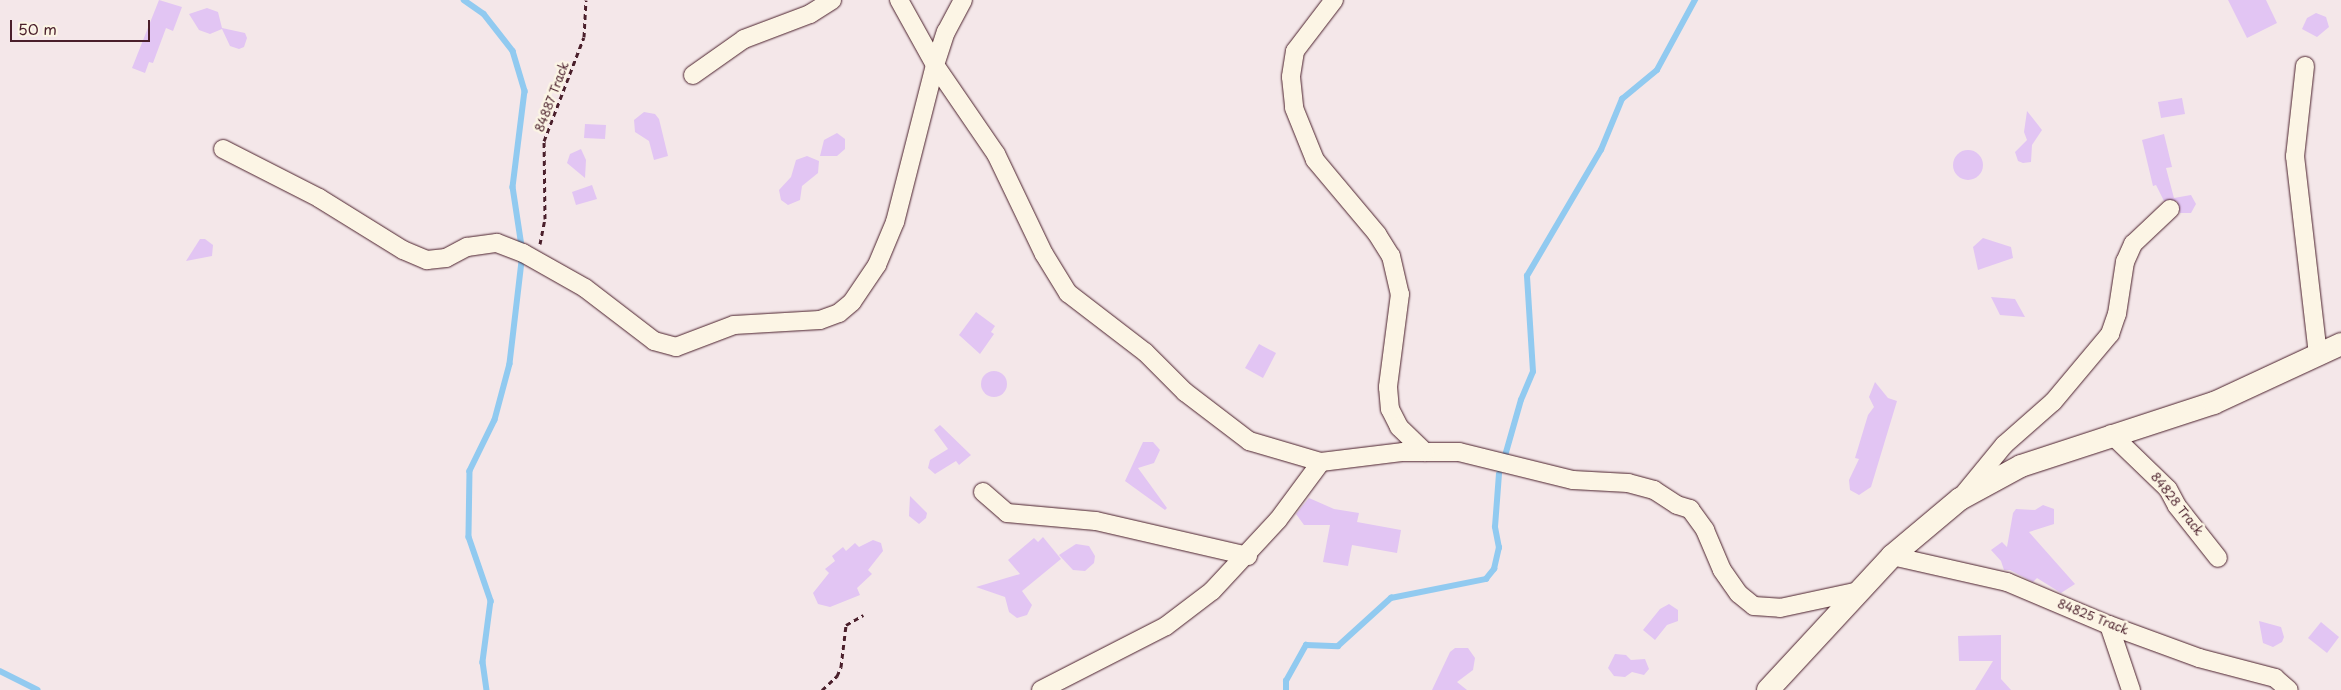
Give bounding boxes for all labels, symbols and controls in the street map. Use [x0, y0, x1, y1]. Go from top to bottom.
scale bar [12, 10, 152, 42]
text: 50 m [18, 17, 57, 40]
street label: 84887 Track [532, 60, 572, 134]
street label: 84828 Track [2148, 470, 2206, 538]
street label: 84825 Track [2056, 596, 2130, 638]

